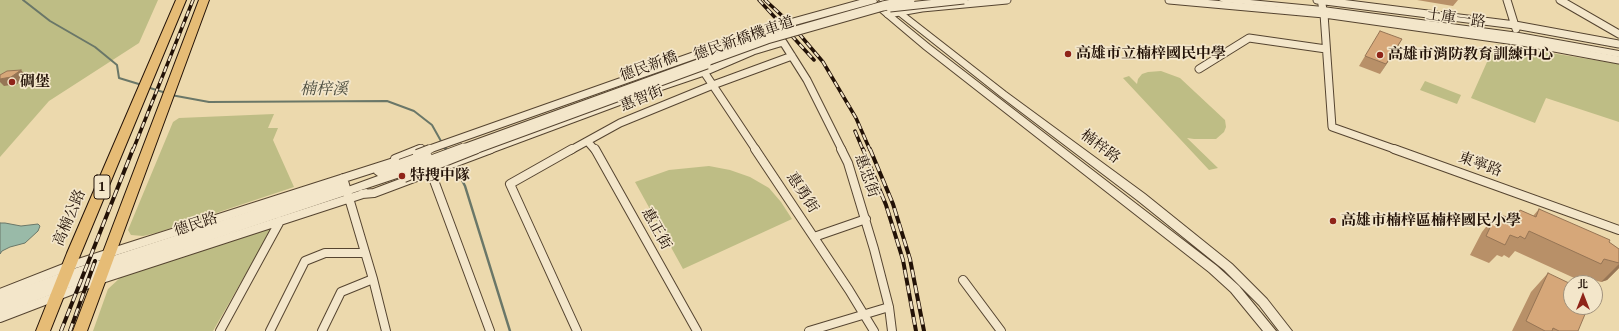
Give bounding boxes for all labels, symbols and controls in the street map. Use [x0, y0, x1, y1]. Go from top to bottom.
street label: 土庫一路 [1425, 6, 1487, 32]
street label: 德民新橋機車道 [691, 13, 797, 65]
place label: 高雄市立楠梓國民中學 [1076, 45, 1226, 63]
place label: 高雄市消防教育訓練中心 [1388, 46, 1553, 64]
street label: 德民新橋 [618, 48, 680, 86]
marker: 高雄市立楠梓國民中學 [1063, 49, 1073, 59]
marker: 高雄市消防教育訓練中心 [1375, 50, 1385, 60]
place label: 碉堡 [20, 73, 50, 91]
marker: 碉堡 [7, 77, 17, 87]
water label: 楠梓溪 [300, 80, 348, 100]
street label: 惠智街 [618, 82, 666, 116]
street label: 楠梓路 [1077, 126, 1123, 168]
street label: 東寧路 [1456, 149, 1504, 181]
street label: 惠忠街 [850, 152, 882, 200]
place label: 特搜中隊 [410, 167, 470, 185]
street label: 惠勇街 [782, 169, 822, 217]
marker: 特搜中隊 [397, 171, 407, 181]
road number: 1 [94, 175, 110, 199]
street label: 高楠公路 [50, 187, 90, 249]
street label: 惠正街 [637, 205, 675, 253]
street label: 德民路 [172, 209, 220, 241]
place label: 高雄市楠梓區楠梓國民小學 [1341, 212, 1521, 230]
marker: 高雄市楠梓區楠梓國民小學 [1328, 216, 1338, 226]
north arrow [1563, 275, 1603, 315]
text: 北 [1578, 276, 1589, 292]

